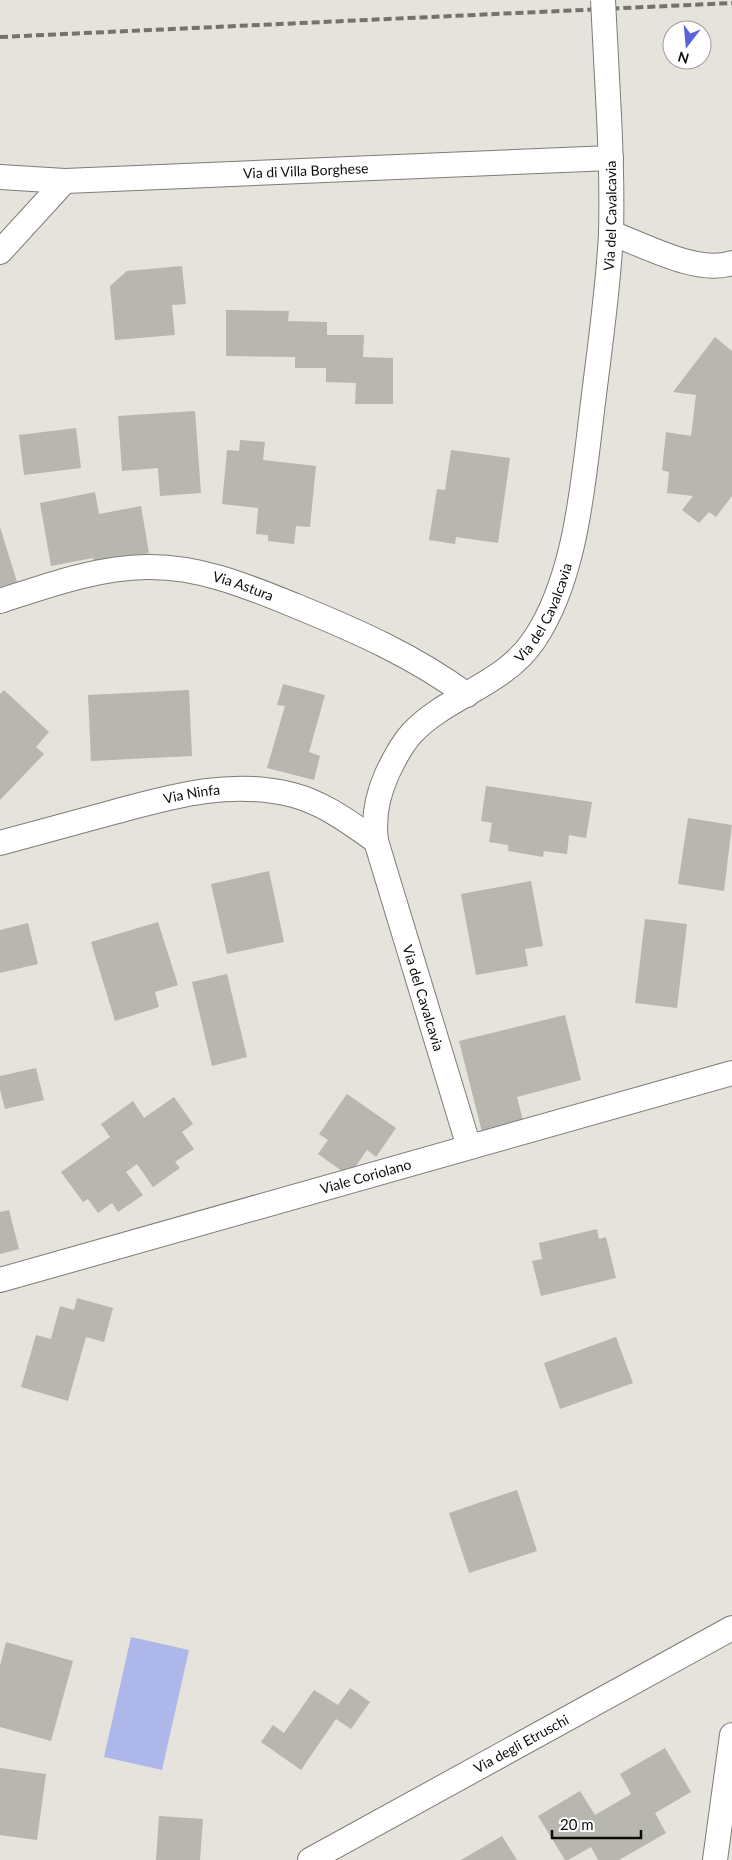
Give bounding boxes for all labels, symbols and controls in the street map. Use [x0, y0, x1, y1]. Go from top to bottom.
north arrow [662, 20, 712, 70]
text: N [676, 48, 691, 68]
street label: Via di Villa Borghese [243, 159, 369, 181]
street label: Via del Cavalcavia [599, 160, 619, 271]
street label: Via del Cavalcavia [511, 561, 575, 666]
street label: Via Astura [211, 567, 276, 604]
street label: Via Ninfa [162, 781, 221, 807]
street label: Via del Cavalcavia [399, 943, 448, 1053]
street label: Viale Coriolano [318, 1155, 413, 1197]
street label: Via degli Etruschi [470, 1710, 571, 1776]
scale bar [552, 1808, 641, 1840]
text: 20 m [560, 1815, 594, 1833]

